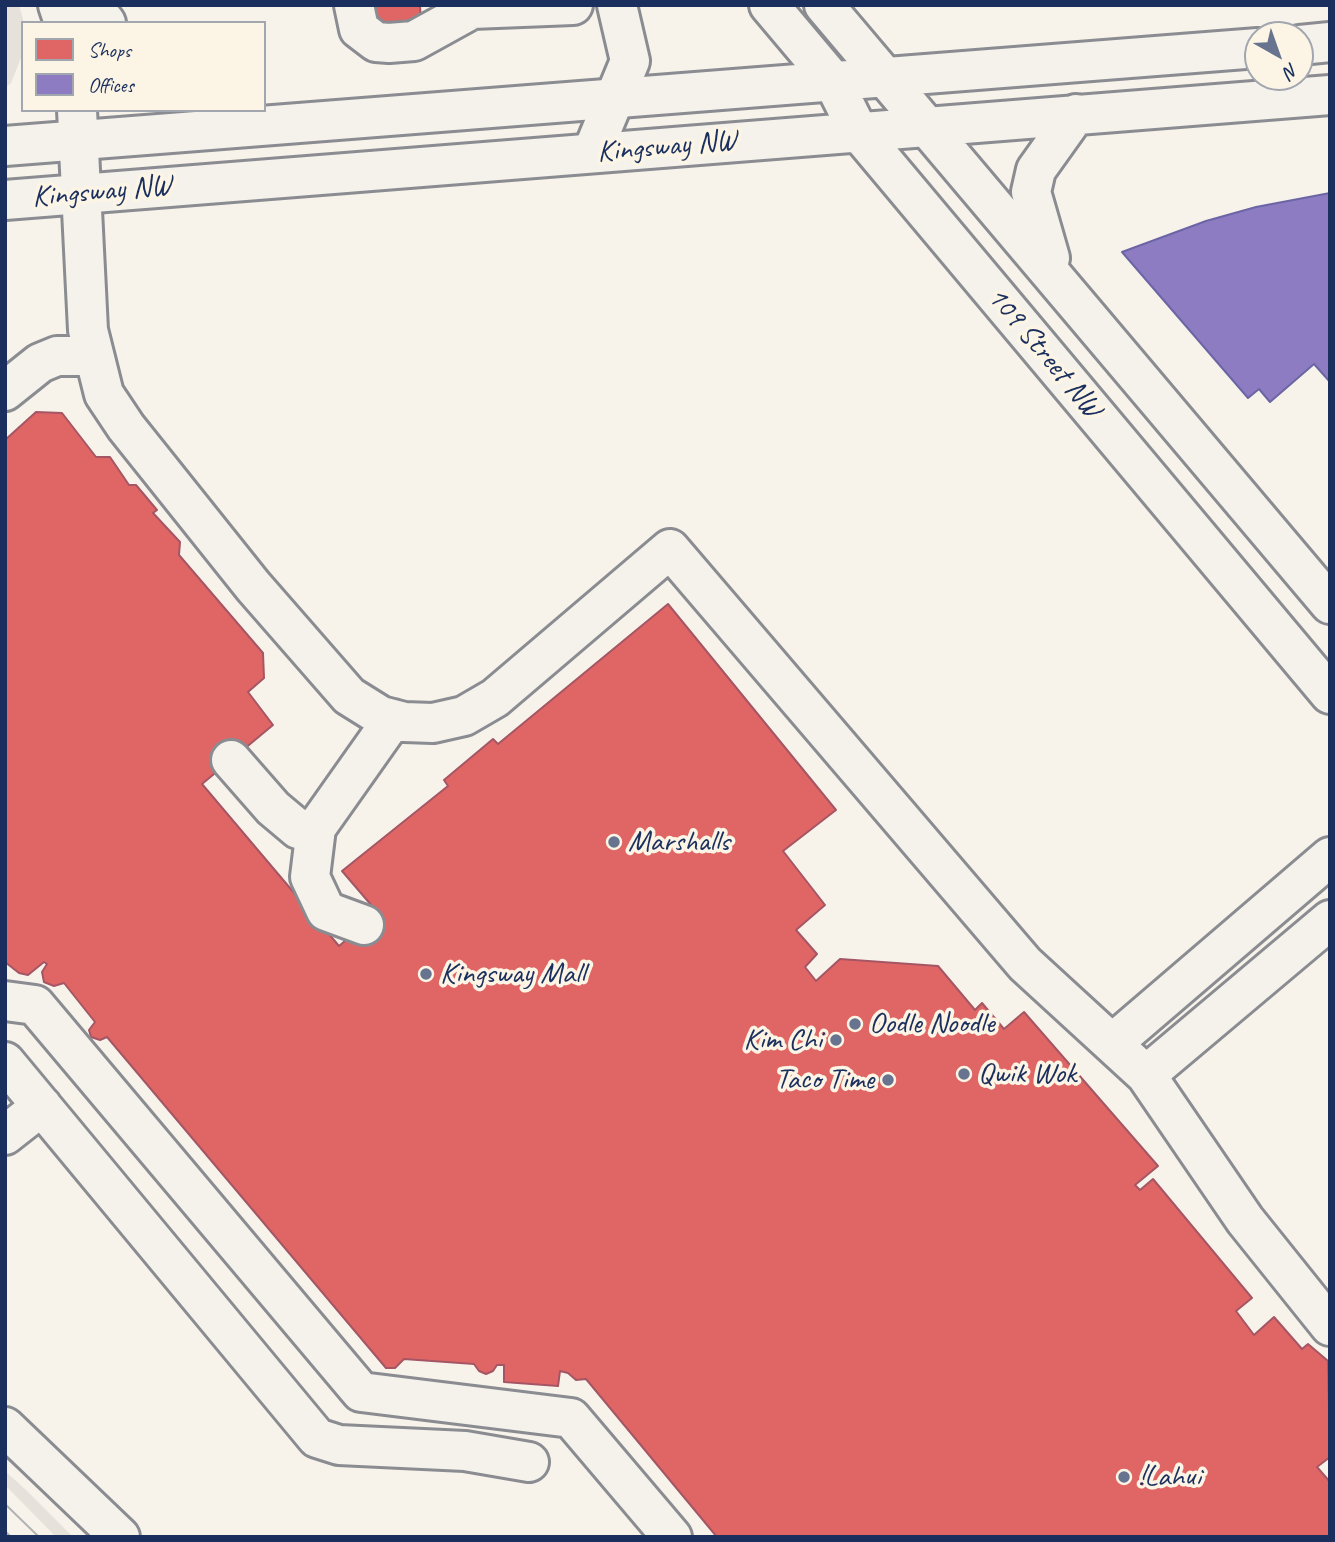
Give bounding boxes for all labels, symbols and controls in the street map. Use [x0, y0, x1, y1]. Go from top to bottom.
legend [21, 21, 266, 112]
north arrow [1244, 21, 1314, 91]
text: Shops [88, 37, 131, 63]
text: N [1279, 58, 1303, 84]
text: Offices [88, 72, 134, 98]
street label: Kingsway NW [596, 123, 738, 171]
street label: Kingsway NW [31, 168, 173, 216]
street label: 109 Street NW [979, 280, 1109, 426]
place label: Marshalls [628, 824, 730, 860]
marker: Marshalls [606, 834, 622, 850]
place label: Kingsway Mall [440, 956, 585, 992]
marker: Kingsway Mall [418, 966, 434, 982]
place label: Oodle Noodle [869, 1006, 994, 1042]
marker: Oodle Noodle [847, 1016, 863, 1032]
place label: Kim Chi [743, 1022, 822, 1058]
marker: Kim Chi [828, 1032, 844, 1048]
place label: Qwik Wok [978, 1056, 1076, 1092]
place label: Taco Time [775, 1062, 874, 1098]
marker: Qwik Wok [956, 1066, 972, 1082]
marker: Taco Time [880, 1072, 896, 1088]
place label: !Lahui [1138, 1459, 1201, 1495]
marker: !Lahui [1116, 1469, 1132, 1485]

